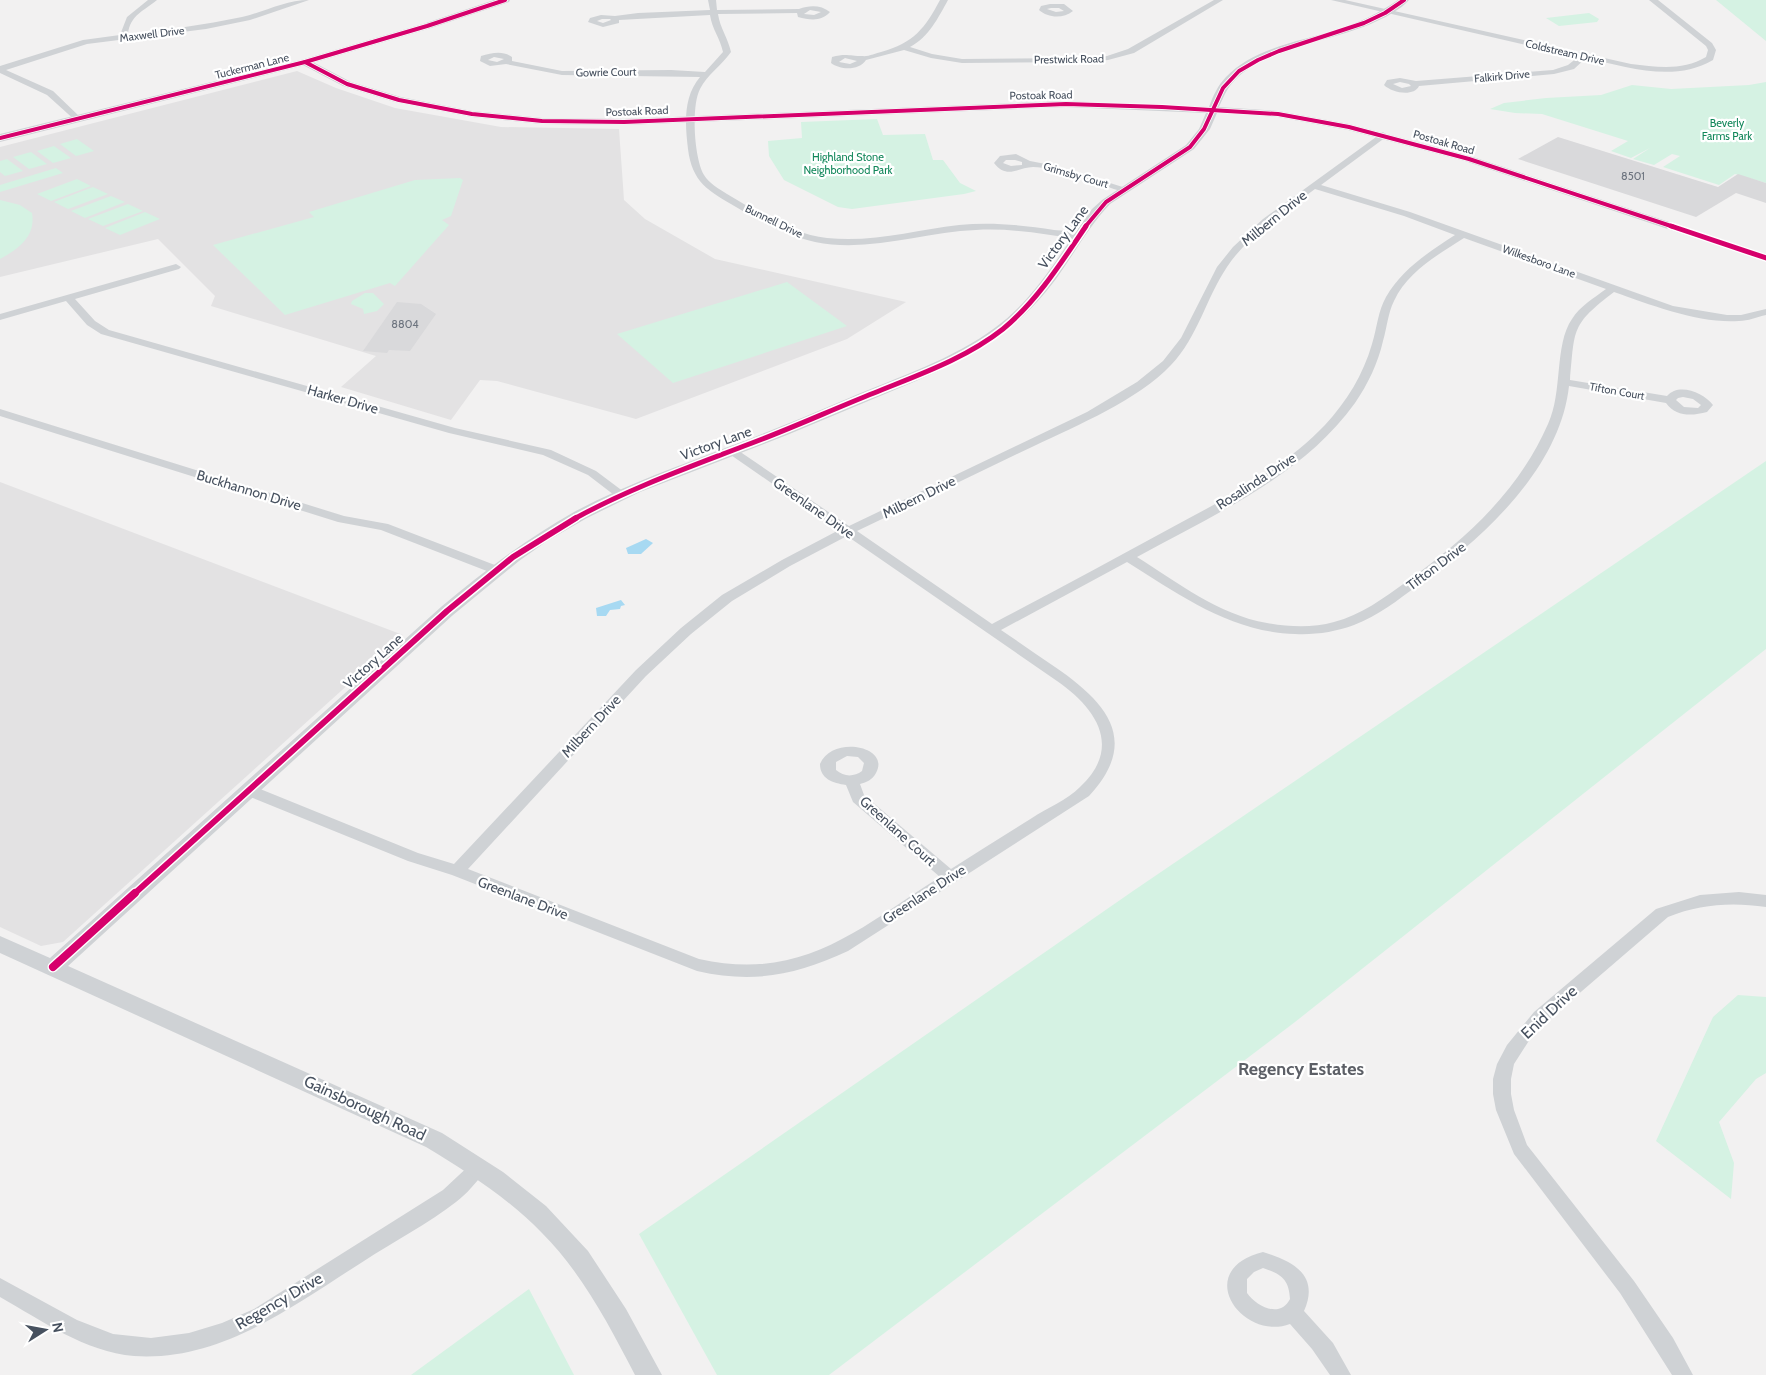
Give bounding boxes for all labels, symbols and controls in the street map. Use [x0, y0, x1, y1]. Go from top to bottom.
street label: Maxwell Drive [119, 23, 186, 45]
street label: Coldstream Drive [1524, 36, 1606, 68]
street label: Tuckerman Lane [214, 50, 291, 82]
street label: Prestwick Road [1034, 51, 1104, 67]
street label: Gowrie Court [575, 64, 637, 80]
street label: Falkirk Drive [1474, 67, 1531, 85]
street label: Postoak Road [1009, 87, 1073, 103]
street label: Postoak Road [605, 103, 669, 119]
park label: Beverly Farms Park [1702, 116, 1752, 143]
street label: Postoak Road [1412, 127, 1476, 157]
park label: Highland Stone Neighborhood Park [803, 150, 893, 177]
street label: Grimsby Court [1042, 159, 1110, 191]
house number: 8501 [1621, 169, 1645, 183]
street label: Milbern Drive [1238, 186, 1310, 250]
street label: Bunnell Drive [743, 201, 806, 241]
street label: Victory Lane [1034, 202, 1092, 272]
street label: Wilkesboro Lane [1501, 241, 1578, 281]
house number: 8804 [391, 317, 419, 331]
street label: Tifton Court [1588, 379, 1646, 403]
street label: Harker Drive [305, 380, 381, 418]
street label: Victory Lane [678, 422, 754, 464]
street label: Rosalinda Drive [1213, 449, 1299, 513]
street label: Buckhannon Drive [195, 466, 303, 514]
street label: Milbern Drive [879, 472, 959, 522]
street label: Greenlane Drive [770, 473, 858, 543]
street label: Tifton Drive [1403, 538, 1469, 594]
street label: Victory Lane [339, 629, 407, 693]
street label: Milbern Drive [557, 691, 625, 761]
street label: Greenlane Court [856, 792, 940, 870]
street label: Greenlane Drive [879, 860, 969, 928]
street label: Greenlane Drive [475, 873, 571, 923]
street label: Enid Drive [1517, 981, 1581, 1043]
district label: Regency Estates [1238, 1058, 1364, 1080]
street label: Gainsborough Road [301, 1071, 429, 1145]
street label: Regency Drive [232, 1268, 326, 1334]
north arrow [20, 1305, 70, 1355]
text: N [48, 1321, 68, 1334]

